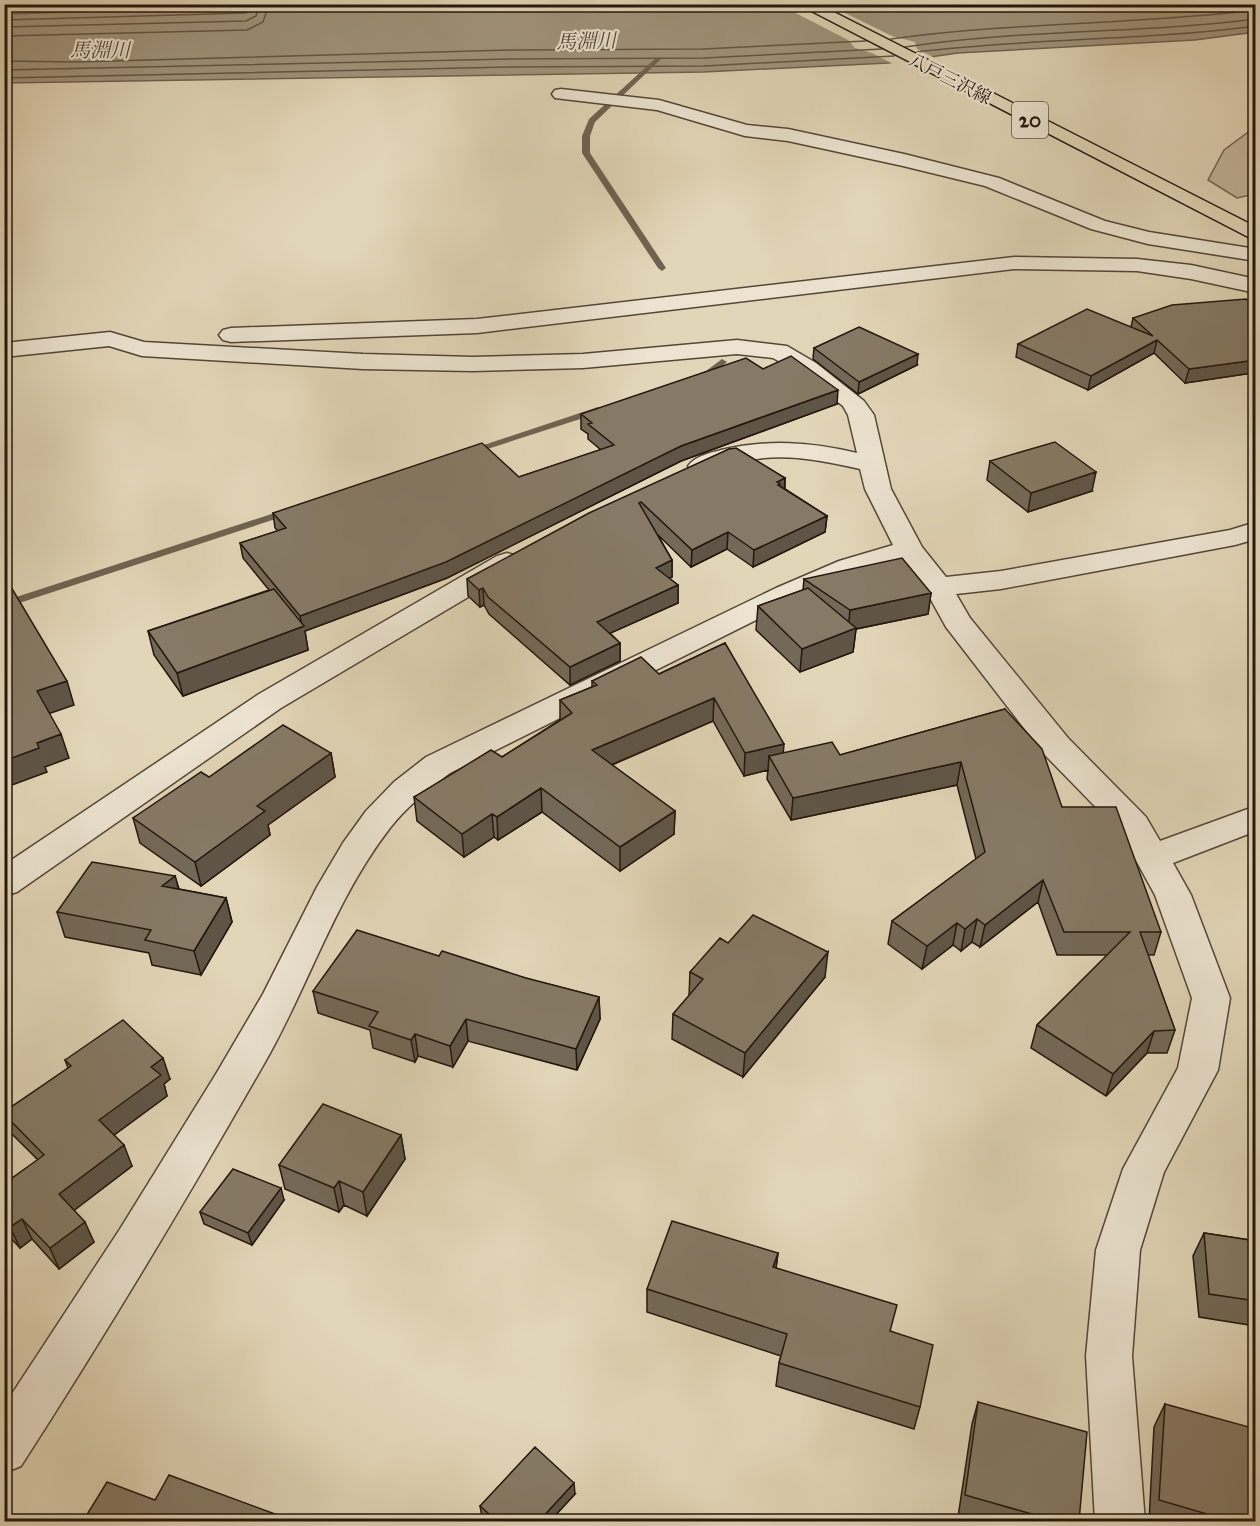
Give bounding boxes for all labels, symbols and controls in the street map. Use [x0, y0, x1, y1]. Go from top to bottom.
water label: 馬淵川 [556, 28, 618, 54]
water label: 馬淵川 [70, 38, 132, 62]
street label: 八戸三沢線 [905, 49, 995, 109]
road number: 20 [1012, 102, 1048, 138]

